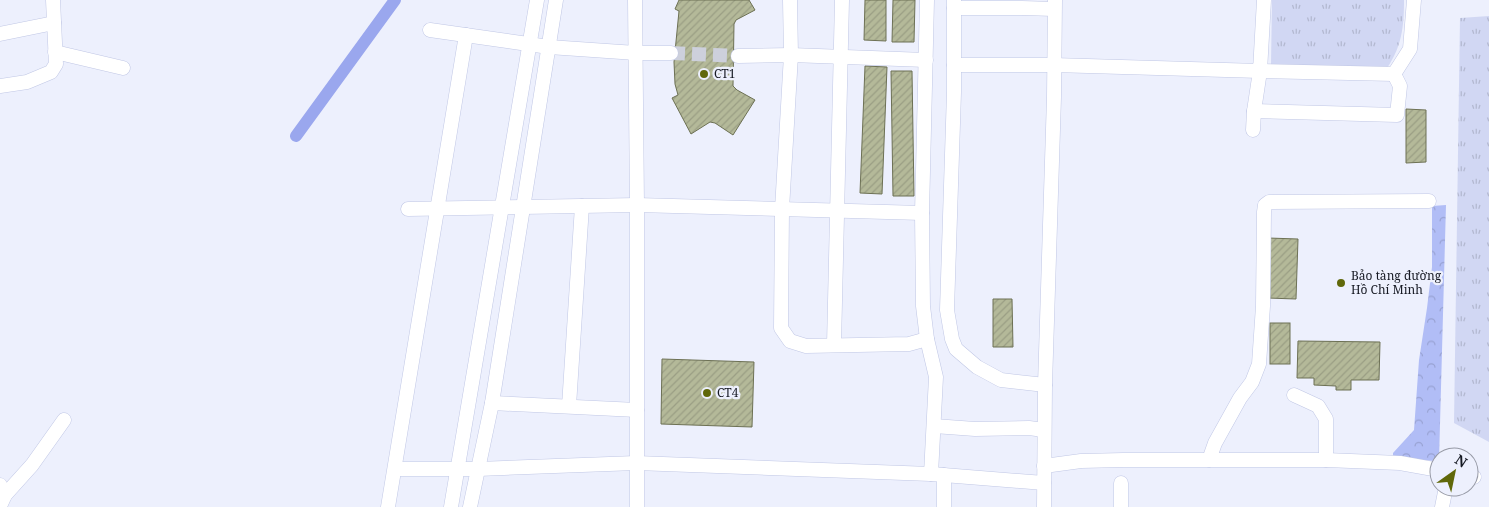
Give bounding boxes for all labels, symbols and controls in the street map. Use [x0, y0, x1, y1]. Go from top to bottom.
place label: CT1 [714, 65, 735, 82]
marker: CT1 [698, 68, 710, 80]
place label: Bảo tàng đường Hồ Chí Minh [1351, 267, 1442, 298]
marker: Bảo tàng đường Hồ Chí Minh [1335, 277, 1347, 289]
place label: CT4 [717, 384, 739, 401]
marker: CT4 [701, 387, 713, 399]
north arrow [1429, 447, 1479, 497]
text: N [1452, 450, 1471, 472]

